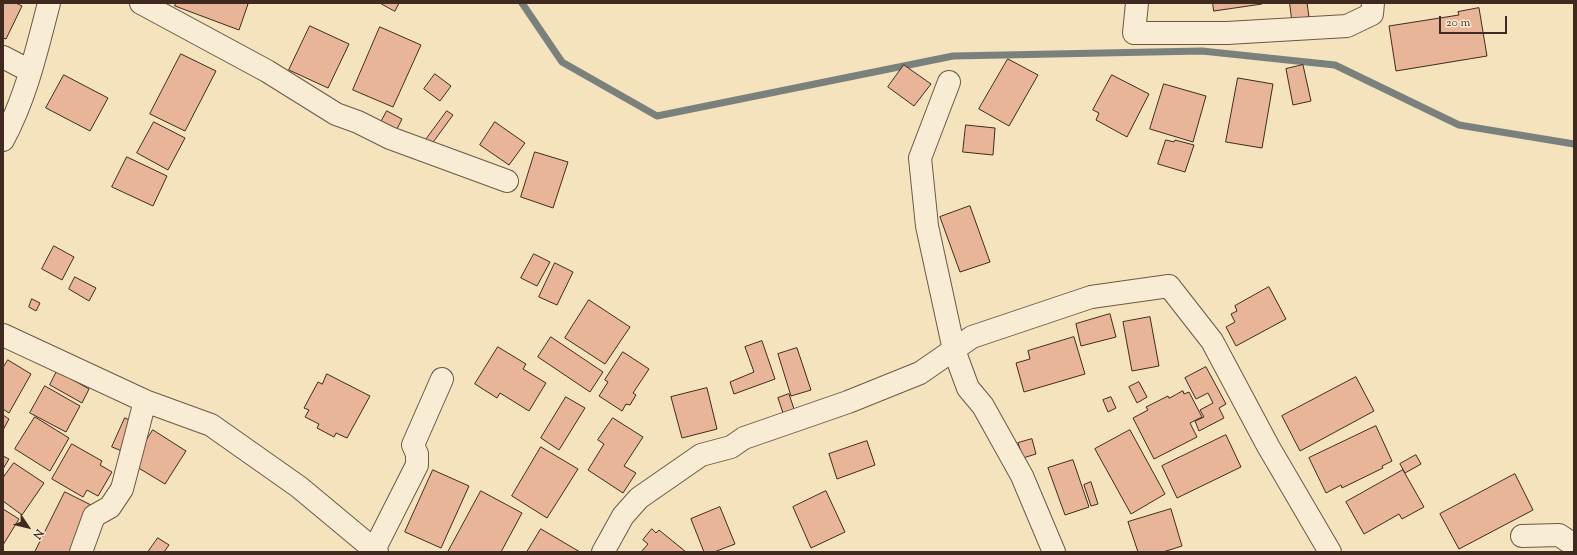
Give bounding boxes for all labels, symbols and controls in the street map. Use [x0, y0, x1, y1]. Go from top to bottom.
scale bar [1441, 8, 1509, 34]
text: 20 m [1446, 14, 1470, 32]
north arrow [8, 507, 48, 547]
text: N [29, 526, 47, 542]

